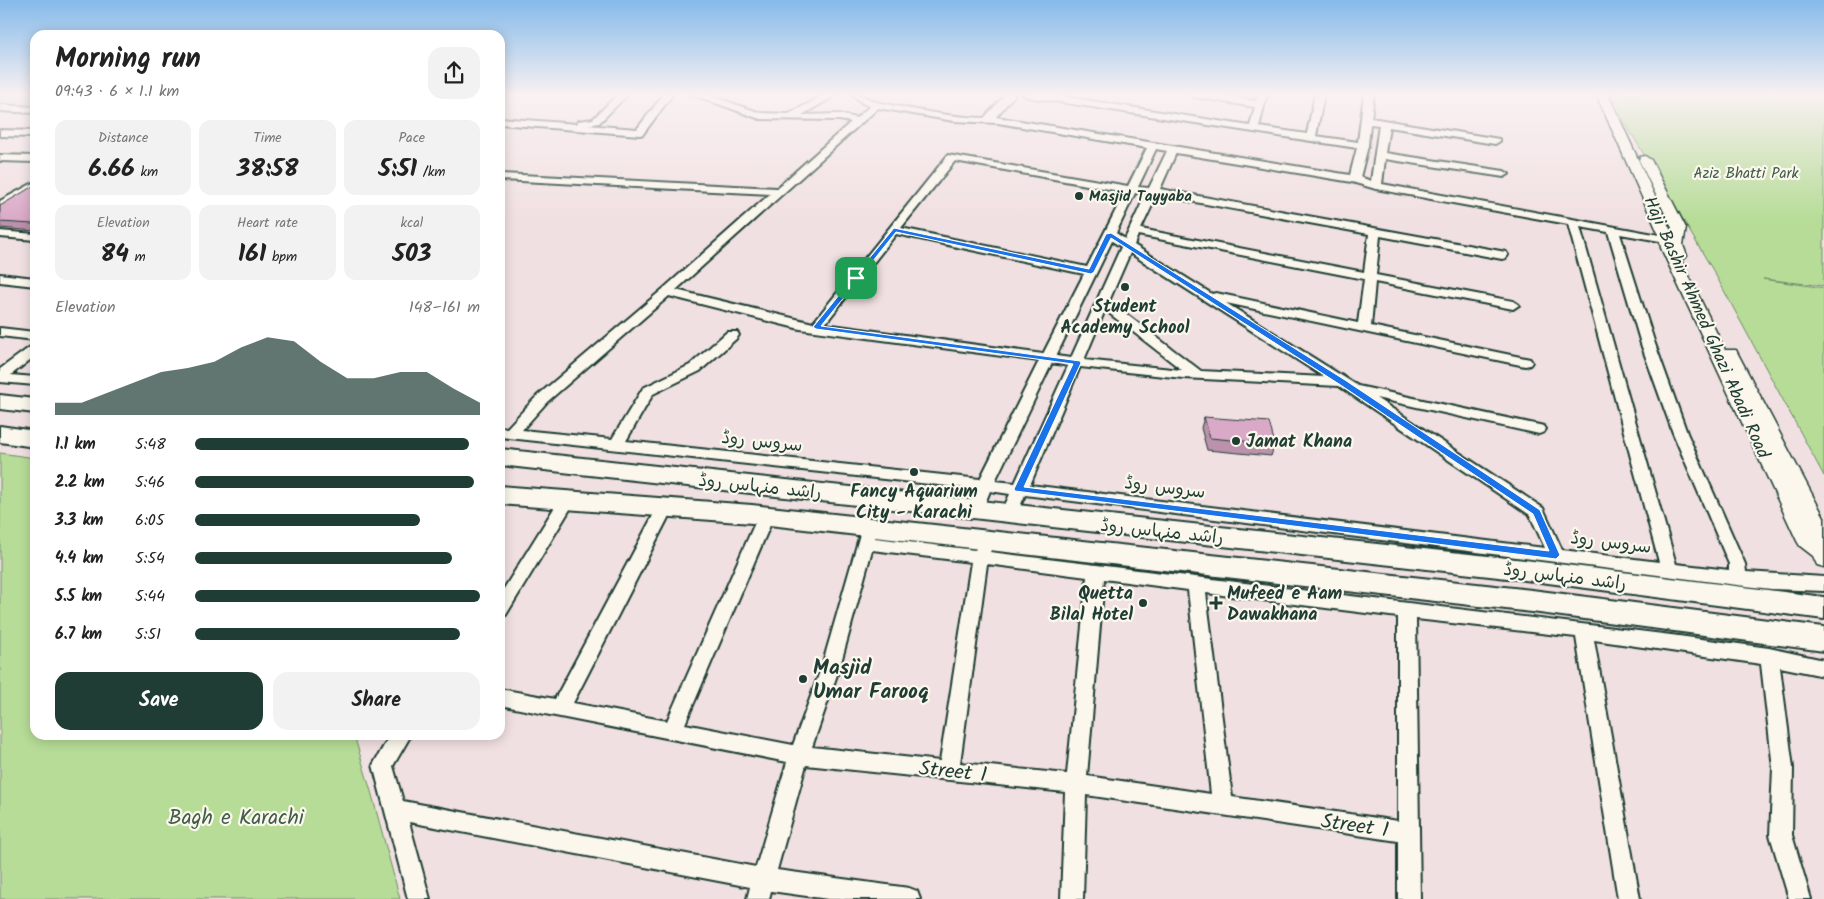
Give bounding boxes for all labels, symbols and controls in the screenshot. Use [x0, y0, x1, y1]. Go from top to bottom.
text: Morning run [55, 37, 201, 82]
button: share [428, 47, 480, 99]
text: 09:43 · 6 × 1.1 km [55, 79, 179, 104]
text: Distance [98, 127, 148, 149]
text: Time [253, 127, 282, 149]
text: Pace [398, 127, 425, 149]
text: 6.66 [88, 149, 135, 189]
text: 38:58 [237, 149, 298, 189]
text: 5:51 [378, 149, 417, 189]
text: km [135, 161, 158, 183]
text: /km [417, 161, 445, 183]
park label: Aziz Bhatti Park [1694, 162, 1799, 186]
place label: Masjid Tayyaba [1089, 185, 1192, 209]
marker: Masjid Tayyaba [1073, 190, 1085, 202]
street label: Haji Bashir Ahmed Ghazi Abadi Road [1635, 192, 1777, 464]
text: Elevation [97, 212, 150, 234]
text: Heart rate [237, 212, 298, 234]
text: kcal [400, 212, 423, 234]
text: 84 [101, 234, 129, 274]
text: 161 [238, 234, 266, 274]
text: 503 [392, 234, 431, 274]
text: m [129, 246, 146, 268]
text: bpm [266, 246, 297, 268]
pin [835, 257, 877, 299]
icon: arrive [842, 264, 870, 292]
marker: Student Academy School [1119, 281, 1131, 293]
place label: Student Academy School [1061, 293, 1190, 343]
text: Elevation [55, 295, 116, 320]
text: 148–161 m [409, 295, 480, 320]
street label: سروس روڈ [720, 424, 804, 461]
place label: Jamat Khana [1246, 428, 1352, 457]
text: 1.1 km [55, 432, 96, 457]
text: 5:48 [135, 432, 166, 457]
marker: Jamat Khana [1230, 435, 1242, 447]
marker: Fancy Aquarium City - Karachi [908, 466, 920, 478]
street label: راشد منہاس روڈ [697, 467, 823, 508]
street label: سروس روڈ [1123, 469, 1207, 508]
text: 2.2 km [55, 470, 105, 495]
text: 5:46 [135, 470, 165, 495]
place label: Fancy Aquarium City - Karachi [850, 478, 978, 528]
text: 3.3 km [55, 508, 103, 533]
text: 6:05 [135, 508, 164, 533]
street label: راشد منہاس روڈ [1099, 512, 1225, 553]
street label: سروس روڈ [1569, 524, 1653, 563]
text: 4.4 km [55, 546, 103, 571]
text: 5:54 [135, 546, 165, 571]
street label: راشد منہاس روڈ [1502, 556, 1628, 599]
place label: Quetta Bilal Hotel [1050, 580, 1133, 630]
place label: Mufeed e Aam Dawakhana [1227, 580, 1343, 630]
text: 5.5 km [55, 584, 102, 609]
text: 5:44 [135, 584, 165, 609]
marker: Mufeed e Aam Dawakhana [1209, 596, 1223, 610]
marker: Quetta Bilal Hotel [1137, 597, 1149, 609]
text: 6.7 km [55, 622, 102, 647]
text: 5:51 [135, 622, 161, 647]
place label: Masjid Umar Farooq [813, 652, 929, 709]
button: Save [55, 672, 263, 730]
button: Share [273, 672, 480, 730]
marker: Masjid Umar Farooq [797, 673, 809, 685]
street label: Street 1 [917, 753, 989, 792]
park label: Bagh e Karachi [168, 802, 305, 835]
street label: Street 1 [1319, 805, 1391, 848]

